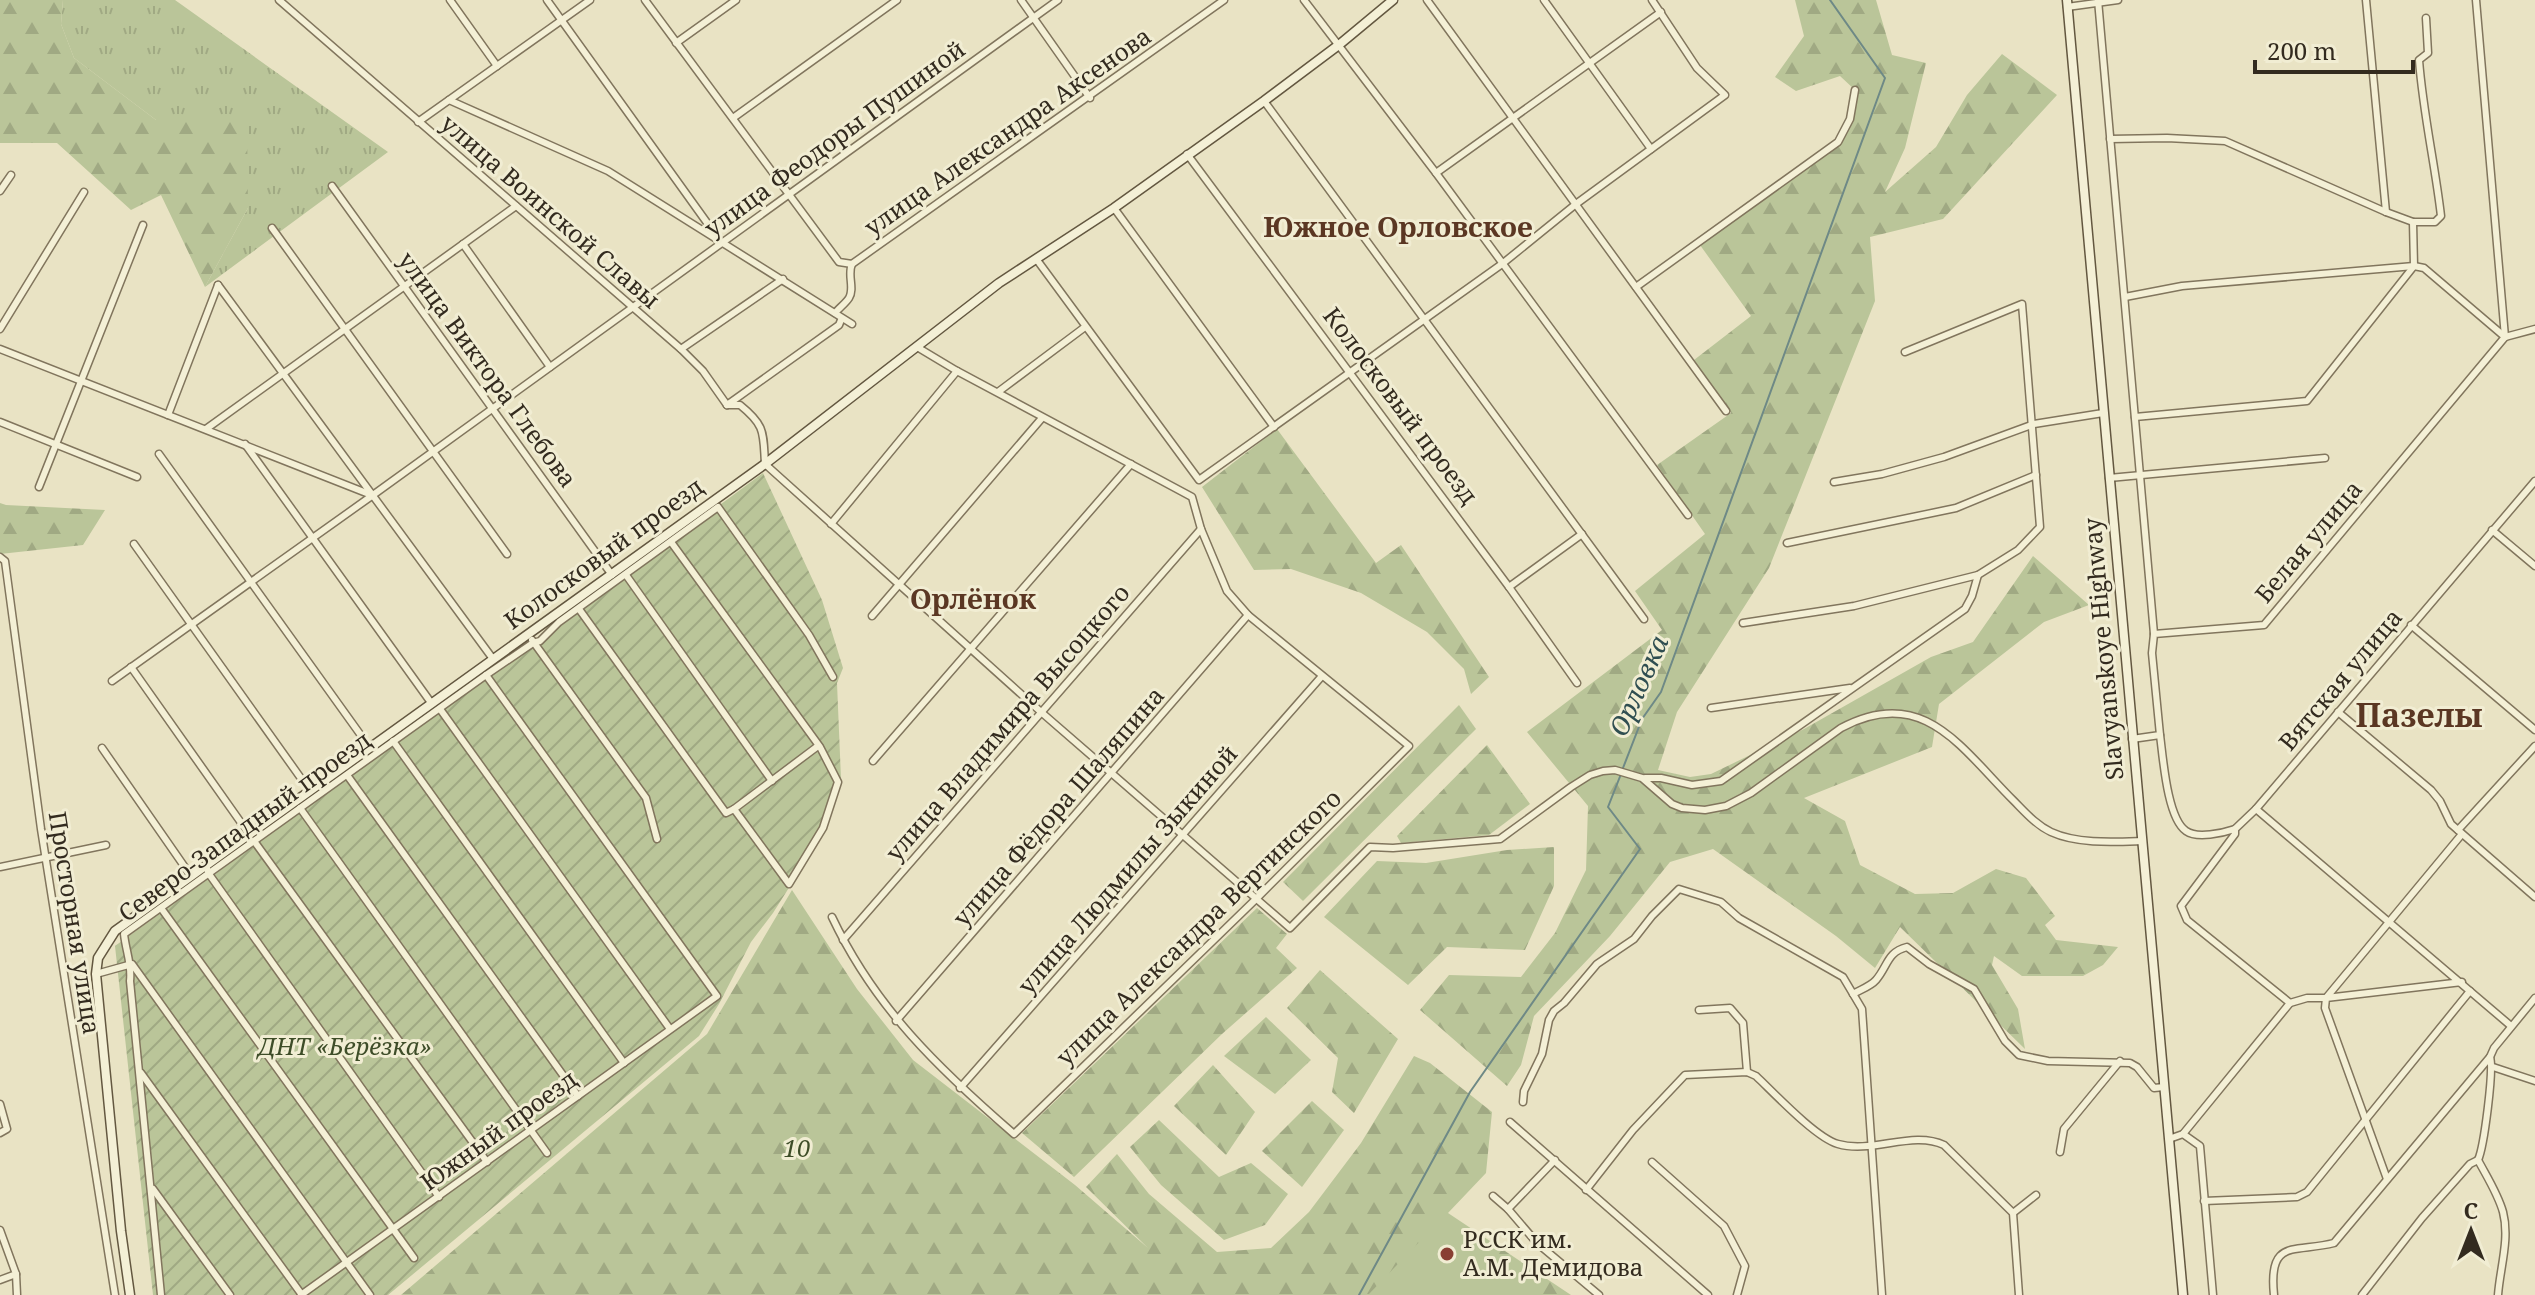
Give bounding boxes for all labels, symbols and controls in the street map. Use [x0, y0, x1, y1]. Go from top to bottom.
street label: улица Александра Аксенова [857, 19, 1157, 243]
scale bar [2255, 24, 2413, 74]
street label: улица Феодоры Пушиной [697, 32, 971, 244]
text: 200 m [2267, 34, 2336, 67]
street label: улица Воинской Славы [434, 106, 668, 315]
district label: Южное Орловское [1263, 207, 1533, 245]
street label: улица Виктора Глебова [391, 244, 585, 494]
street label: Колосковый проезд [1316, 300, 1486, 510]
street label: Колосковый проезд [497, 469, 709, 636]
street label: Белая улица [2247, 473, 2369, 609]
street label: Slavyanskoye Highway [2075, 516, 2130, 782]
street label: улица Владимира Высоцкого [877, 576, 1136, 868]
district label: Орлёнок [910, 579, 1037, 617]
street label: Вятская улица [2271, 601, 2409, 757]
water label: Орловка [1600, 629, 1676, 742]
street label: улица Фёдора Шаляпина [945, 679, 1171, 933]
district label: Пазелы [2355, 693, 2483, 736]
street label: Северо-Западный проезд [111, 723, 377, 929]
street label: улица Людмилы Зыкиной [1010, 738, 1244, 1000]
street label: улица Александра Вертинского [1048, 781, 1348, 1072]
street label: Просторная улица [42, 809, 109, 1037]
park label: ДНТ «Берёзка» [255, 1029, 432, 1062]
street label: Южный проезд [413, 1062, 583, 1198]
park label: 10 [784, 1131, 810, 1164]
north arrow [2431, 1191, 2511, 1271]
text: С [2464, 1195, 2478, 1225]
place label: РССК им. А.М. Демидова [1463, 1222, 1643, 1283]
marker: РССК им. А.М. Демидова [1438, 1245, 1456, 1263]

